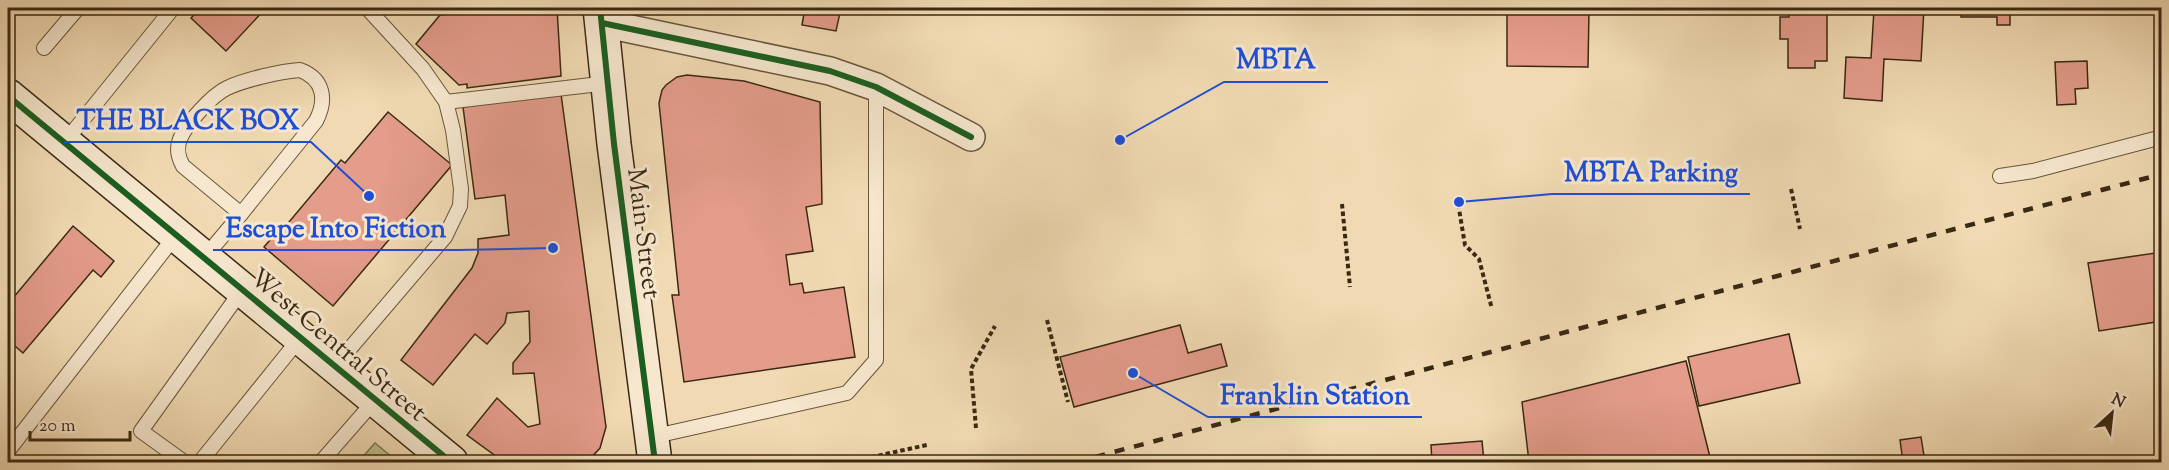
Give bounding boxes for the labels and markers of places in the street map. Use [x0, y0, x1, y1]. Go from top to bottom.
callout: MBTA [1224, 37, 1328, 82]
callout: THE BLACK BOX [64, 97, 311, 142]
callout: MBTA Parking [1552, 149, 1750, 194]
callout: Escape Into Fiction [213, 205, 458, 250]
callout: Franklin Station [1208, 372, 1422, 417]

